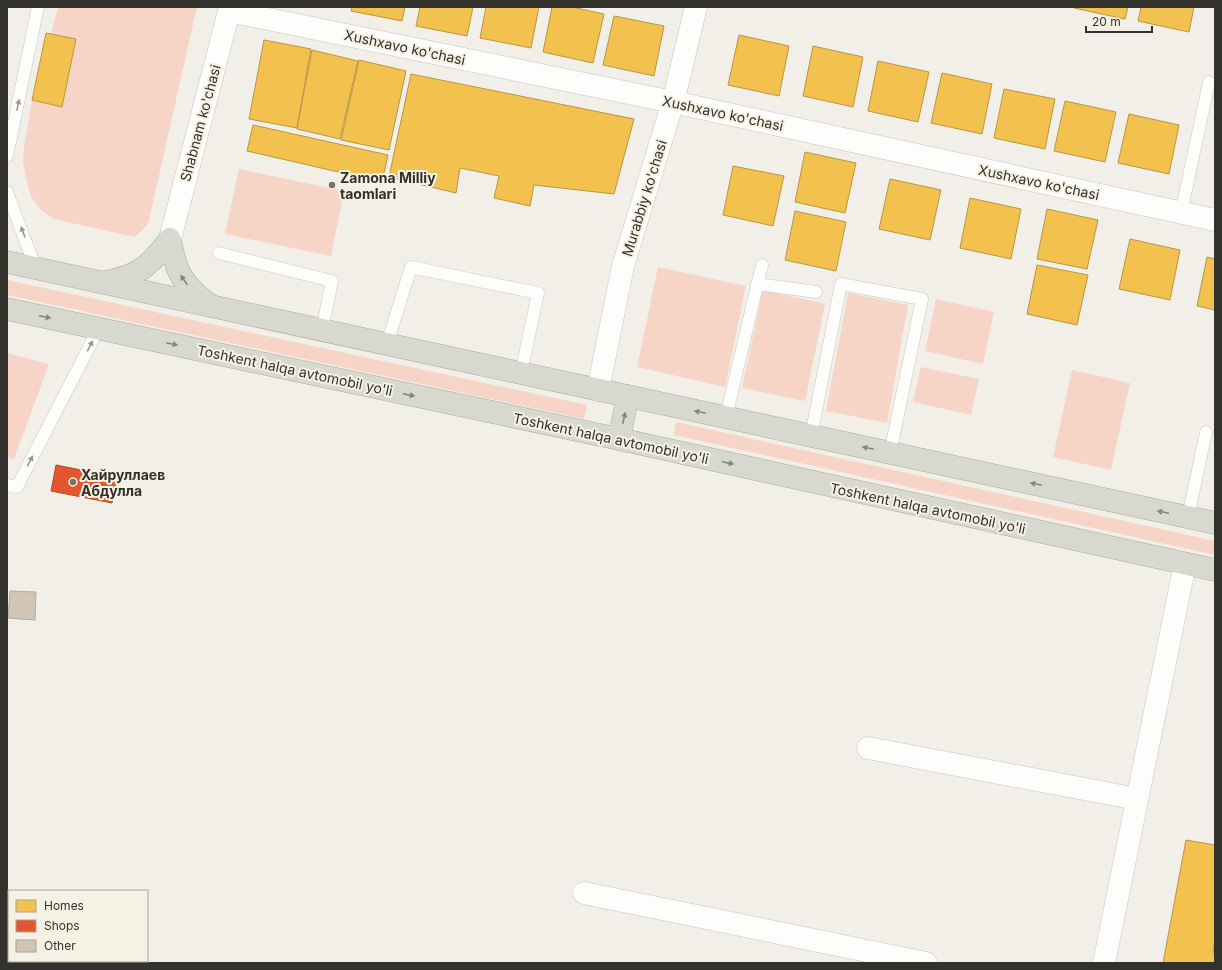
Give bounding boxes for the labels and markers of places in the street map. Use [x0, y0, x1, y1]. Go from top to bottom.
place label: Zamona Milliy taomlari [340, 169, 436, 202]
marker: Zamona Milliy taomlari [327, 180, 337, 190]
place label: Хайруллаев Абдулла [81, 466, 165, 499]
marker: Хайруллаев Абдулла [68, 477, 78, 487]

